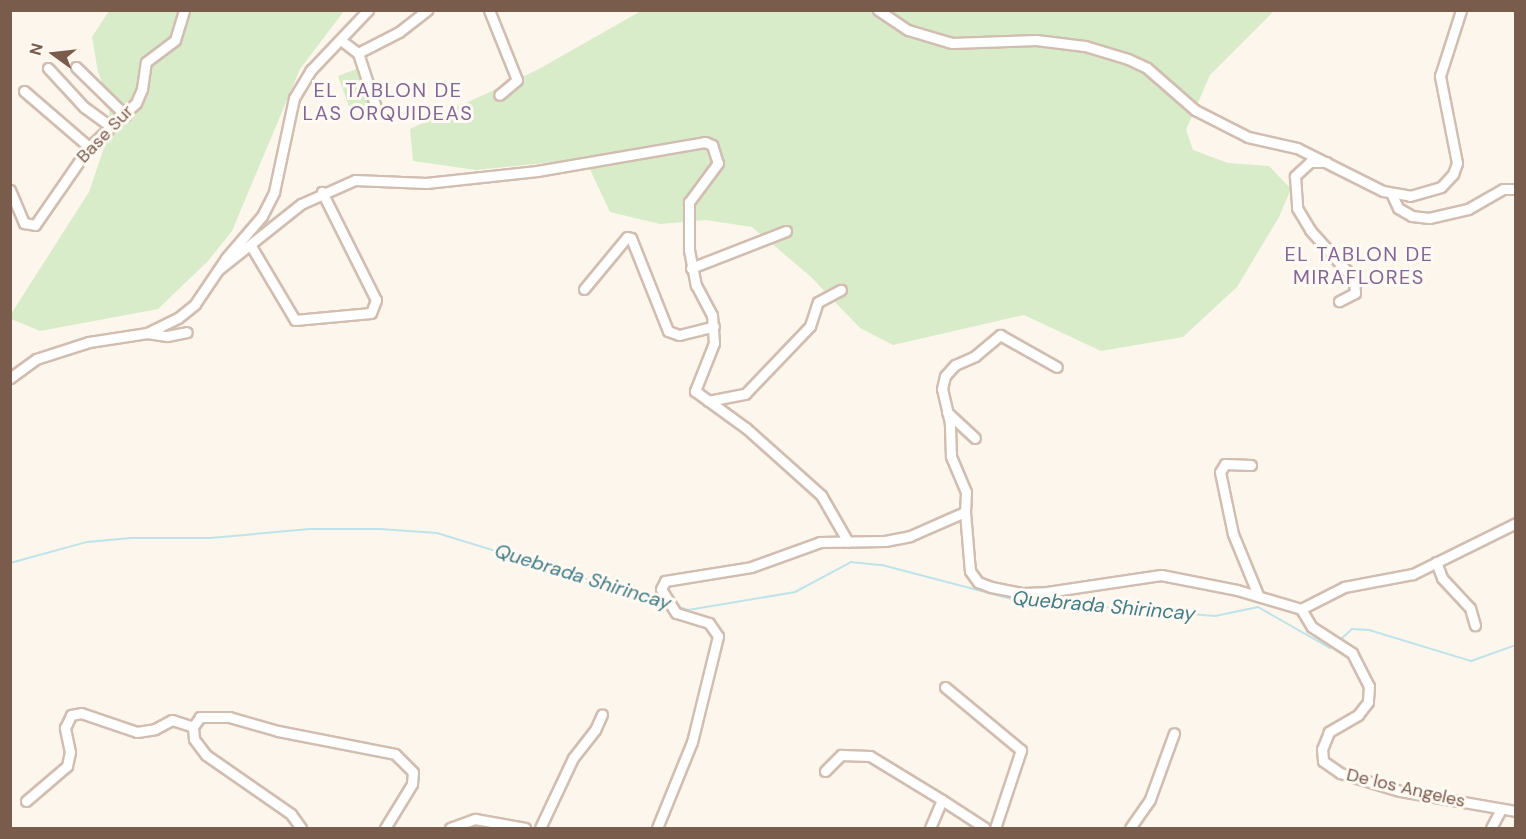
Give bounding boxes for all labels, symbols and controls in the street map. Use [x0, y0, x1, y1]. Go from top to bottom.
north arrow [24, 24, 84, 84]
text: N [24, 41, 48, 58]
district label: EL TABLON DE LAS ORQUIDEAS [303, 78, 473, 125]
street label: Base Sur [72, 101, 138, 167]
district label: EL TABLON DE MIRAFLORES [1284, 242, 1434, 289]
water label: Quebrada Shirincay [492, 539, 674, 615]
water label: Quebrada Shirincay [1012, 586, 1196, 626]
street label: De los Angeles [1344, 764, 1468, 812]

